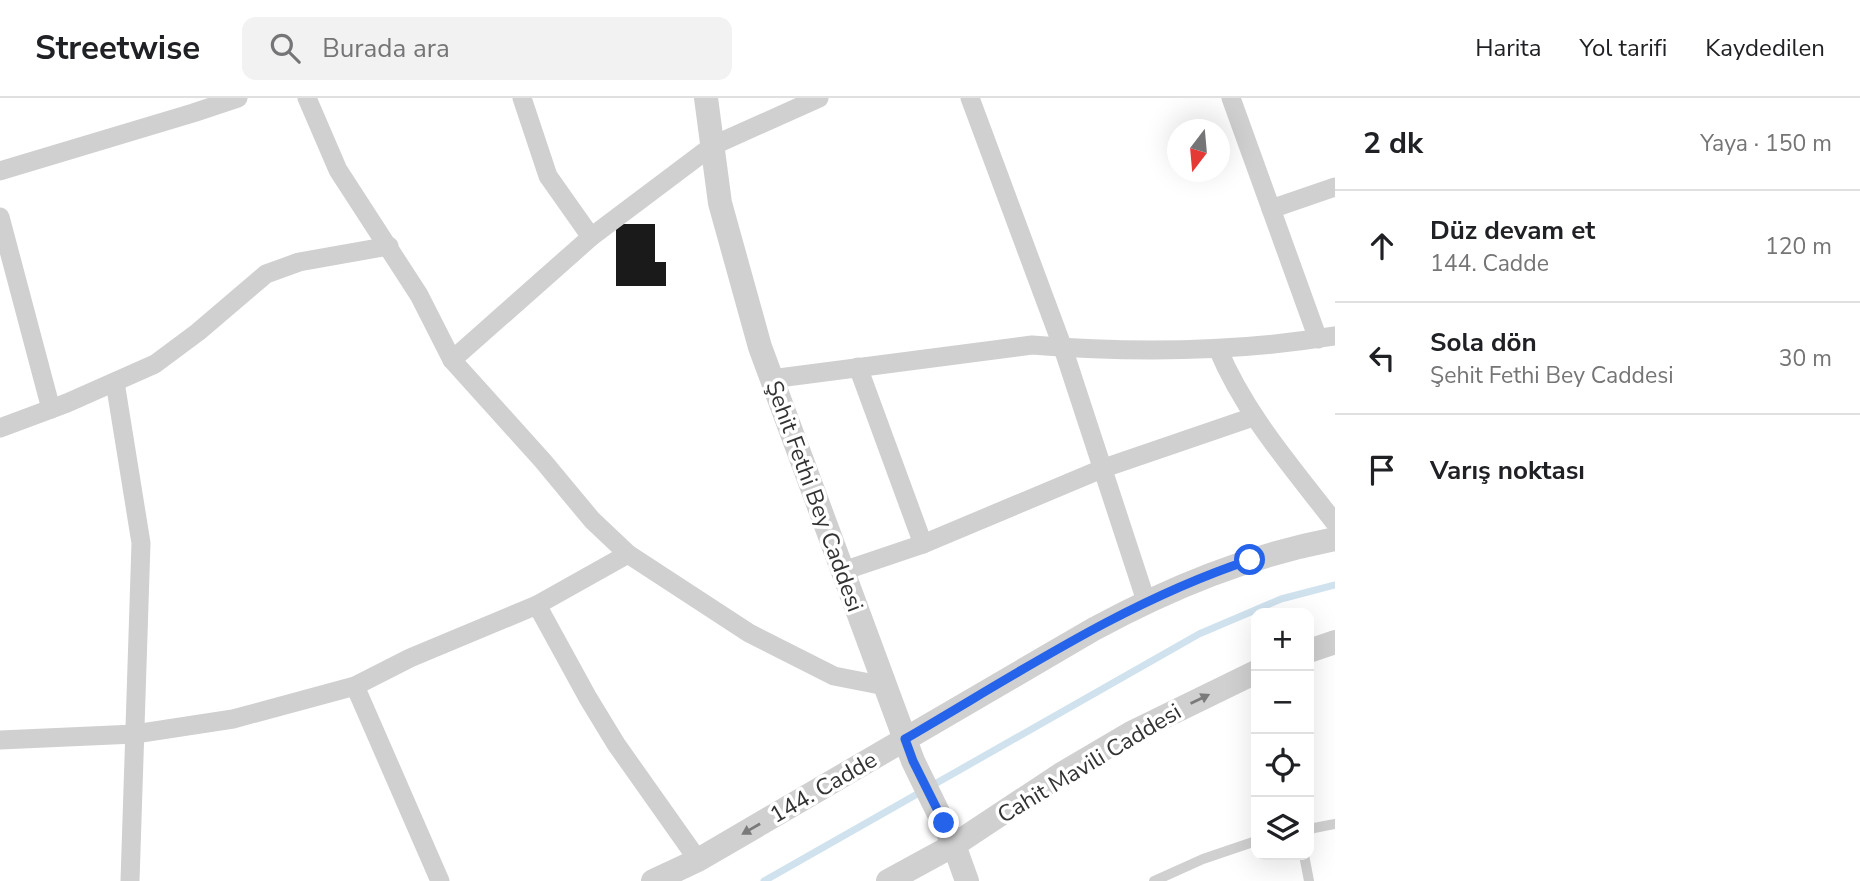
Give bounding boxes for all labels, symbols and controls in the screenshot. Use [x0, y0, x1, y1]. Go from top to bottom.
search box [242, 17, 732, 80]
text: Streetwise [35, 26, 200, 71]
icon: search [266, 29, 304, 67]
text: Burada ara [322, 31, 450, 66]
text: Harita [1475, 32, 1541, 64]
text: Yol tarifi [1579, 32, 1667, 64]
text: Kaydedilen [1705, 32, 1825, 64]
north arrow [1167, 119, 1230, 182]
text: 2 dk [1363, 123, 1423, 164]
text: Yaya · 150 m [1700, 128, 1832, 159]
text: Düz devam et [1430, 213, 1595, 248]
icon: ahead [1363, 227, 1401, 265]
text: 120 m [1765, 231, 1832, 262]
text: 144. Cadde [1430, 248, 1549, 279]
text: Sola dön [1430, 325, 1537, 360]
icon: left [1363, 339, 1401, 377]
text: 30 m [1779, 343, 1832, 374]
text: Şehit Fethi Bey Caddesi [1430, 360, 1674, 391]
street label: Şehit Fethi Bey Caddesi [758, 376, 871, 616]
icon: arrive [1363, 451, 1401, 489]
text: Varış noktası [1430, 453, 1585, 488]
route start [1234, 544, 1265, 575]
map controls [1251, 608, 1314, 860]
button: + [1251, 608, 1314, 671]
button: − [1251, 671, 1314, 734]
one-way arrow [1190, 693, 1210, 704]
street label: Cahit Mavili Caddesi [992, 696, 1187, 831]
button: locate [1251, 734, 1314, 797]
street label: 144. Cadde [764, 744, 882, 831]
button: layers [1251, 797, 1314, 860]
route end [928, 807, 959, 838]
one-way arrow [741, 823, 760, 836]

